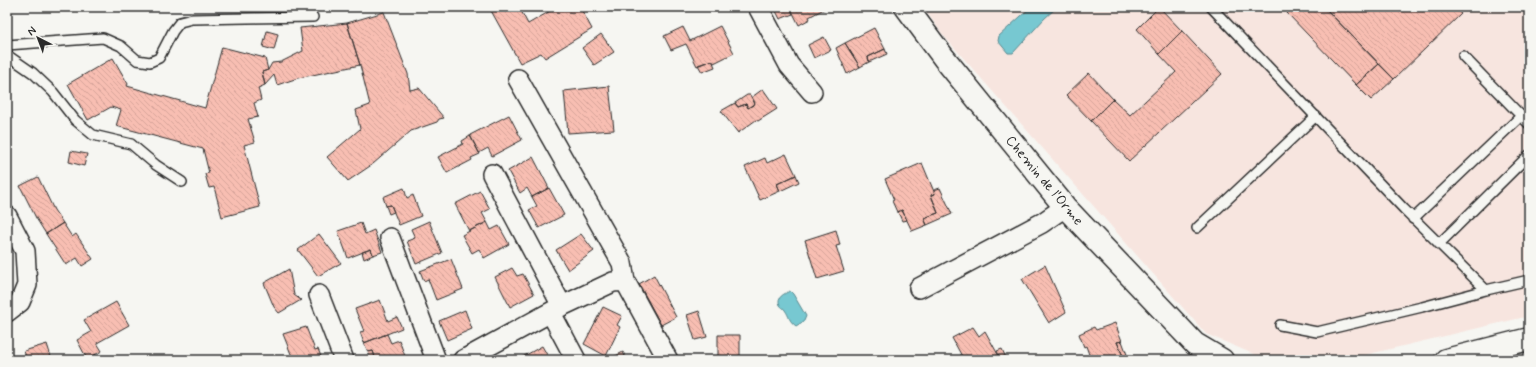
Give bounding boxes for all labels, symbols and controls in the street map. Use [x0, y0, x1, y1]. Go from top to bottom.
north arrow [18, 18, 58, 58]
text: N [25, 24, 39, 39]
street label: Chemin de l'Orme [1001, 132, 1087, 229]

